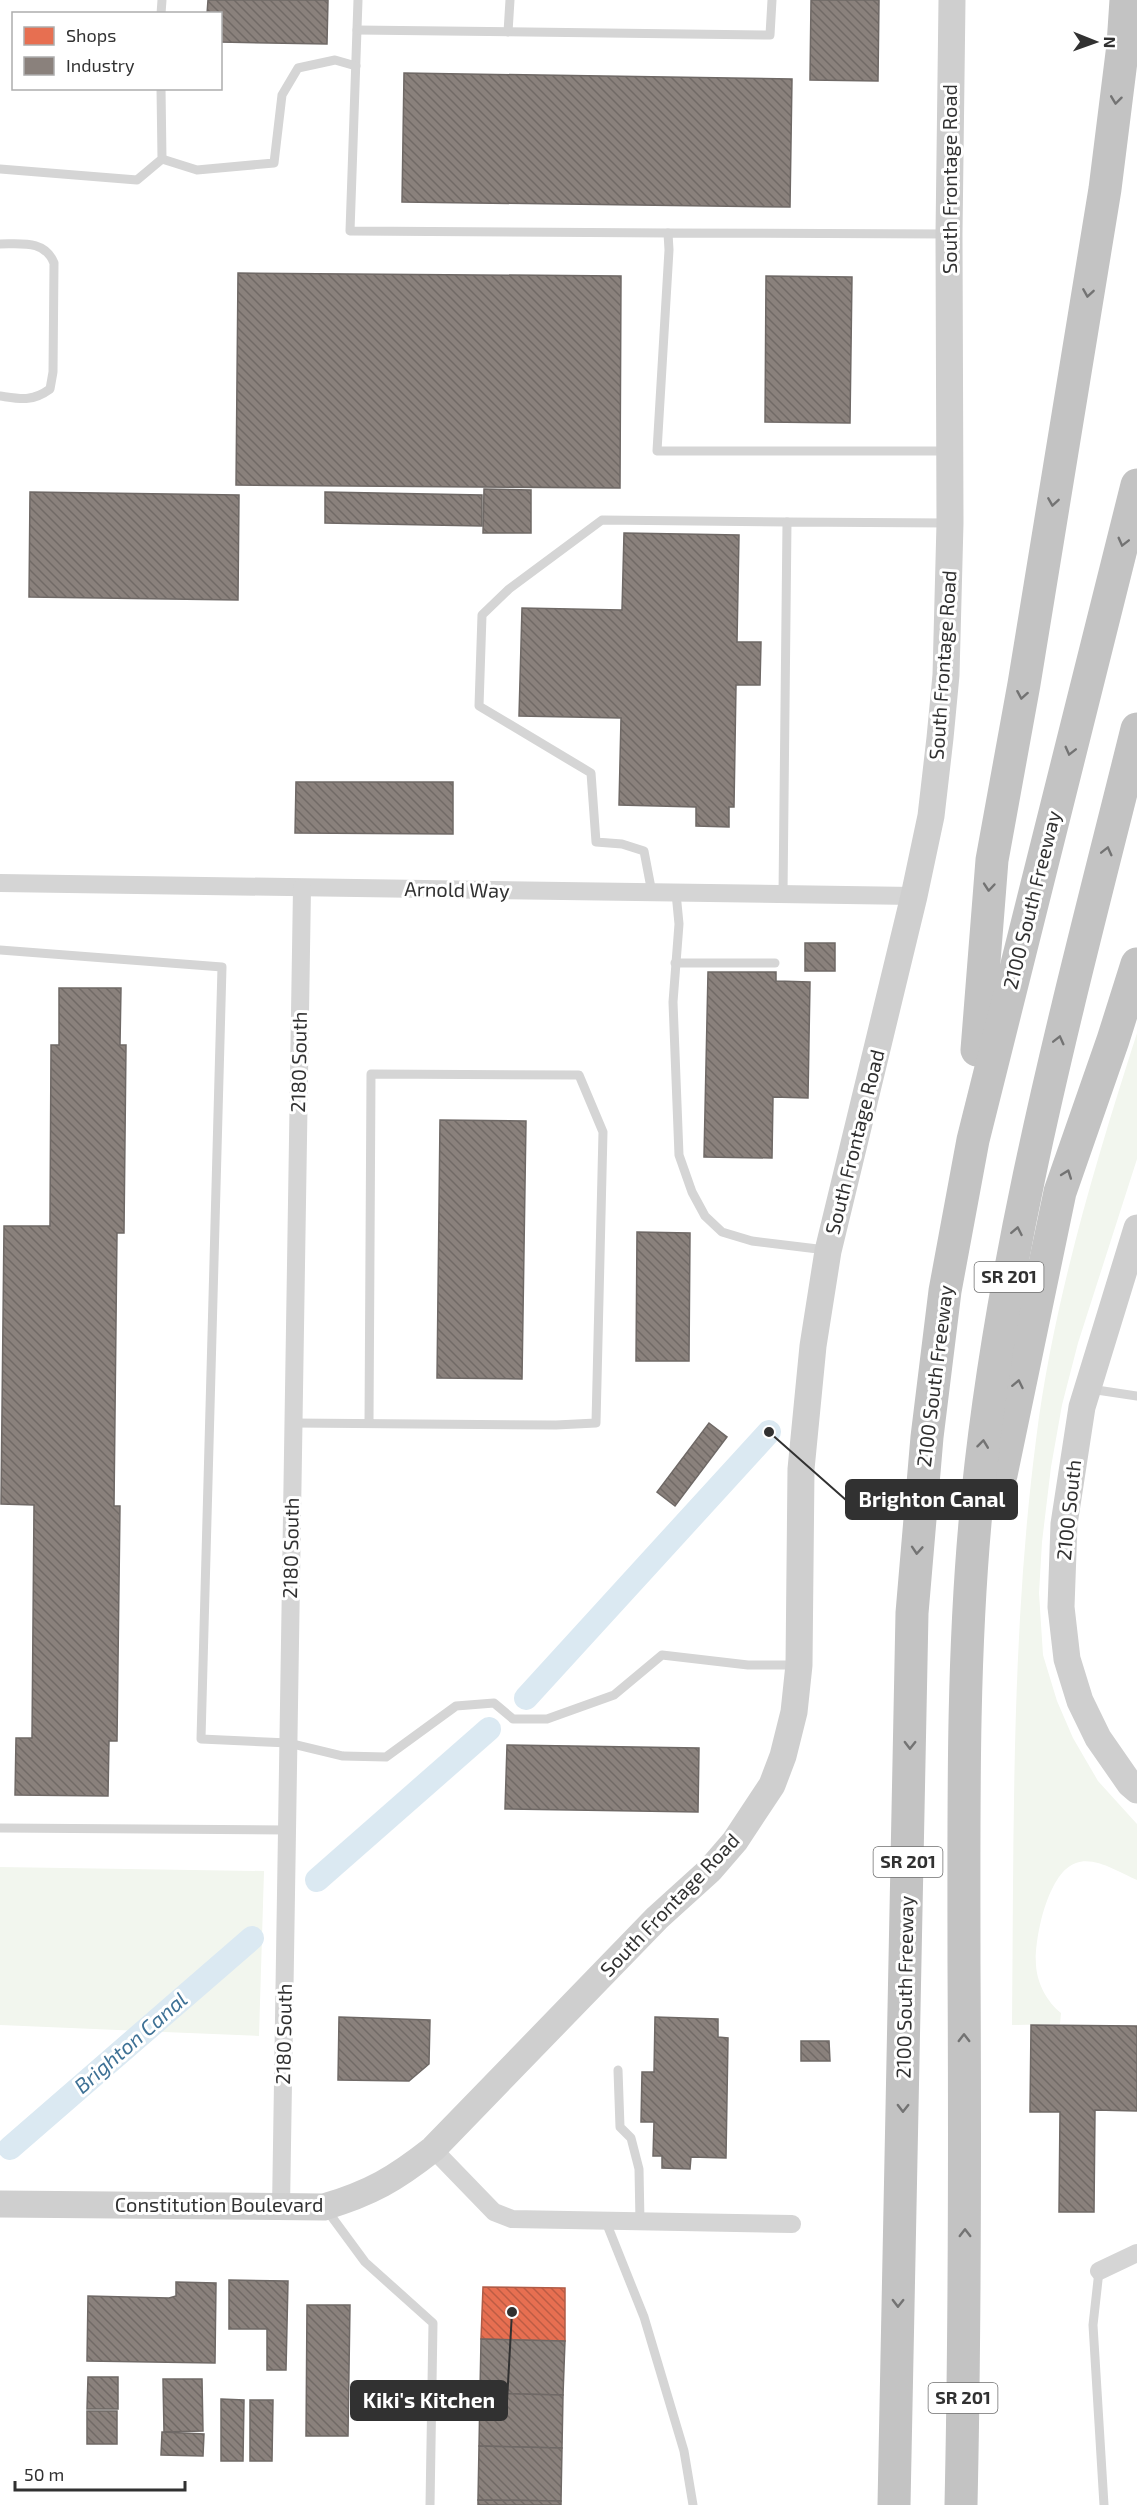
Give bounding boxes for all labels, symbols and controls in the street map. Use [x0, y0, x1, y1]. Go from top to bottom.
legend [12, 12, 222, 90]
north arrow [1065, 12, 1125, 72]
text: Shops [66, 24, 116, 46]
text: N [1101, 36, 1120, 48]
text: Industry [66, 54, 135, 76]
street label: South Frontage Road [937, 84, 961, 274]
one-way arrow [1111, 95, 1123, 105]
one-way arrow [1082, 288, 1094, 297]
one-way arrow [1047, 497, 1060, 507]
one-way arrow [1117, 537, 1130, 547]
street label: South Frontage Road [923, 569, 961, 760]
one-way arrow [1017, 690, 1029, 699]
one-way arrow [1064, 746, 1077, 756]
street label: 2100 South Freeway [997, 808, 1065, 992]
one-way arrow [1099, 846, 1112, 856]
street label: Arnold Way [404, 876, 510, 902]
one-way arrow [983, 882, 996, 891]
street label: 2180 South [285, 1011, 311, 1113]
one-way arrow [1052, 1036, 1065, 1046]
street label: South Frontage Road [819, 1047, 889, 1237]
one-way arrow [1059, 1169, 1072, 1180]
one-way arrow [1010, 1226, 1023, 1236]
road number: SR 201 [974, 1262, 1044, 1292]
street label: 2100 South Freeway [911, 1283, 957, 1468]
one-way arrow [1011, 1379, 1024, 1389]
one-way arrow [977, 1439, 989, 1449]
street label: 2100 South [1051, 1458, 1085, 1561]
callout: Brighton Canal [846, 1480, 1017, 1519]
text: Brighton Canal [859, 1486, 1006, 1511]
street label: 2180 South [277, 1497, 303, 1599]
one-way arrow [911, 1546, 924, 1555]
one-way arrow [904, 1741, 916, 1750]
street label: South Frontage Road [595, 1828, 744, 1981]
road number: SR 201 [874, 1847, 942, 1877]
street label: 2100 South Freeway [890, 1895, 918, 2079]
street label: 2180 South [270, 1983, 296, 2085]
water label: Brighton Canal [68, 1986, 192, 2098]
one-way arrow [958, 2033, 971, 2042]
one-way arrow [897, 2104, 909, 2113]
street label: Constitution Boulevard [115, 2192, 323, 2216]
one-way arrow [959, 2228, 971, 2237]
one-way arrow [892, 2299, 905, 2308]
callout: Kiki's Kitchen [351, 2381, 507, 2420]
road number: SR 201 [928, 2383, 998, 2413]
text: Kiki's Kitchen [363, 2387, 495, 2412]
scale bar [15, 2454, 184, 2492]
text: 50 m [24, 2463, 64, 2485]

